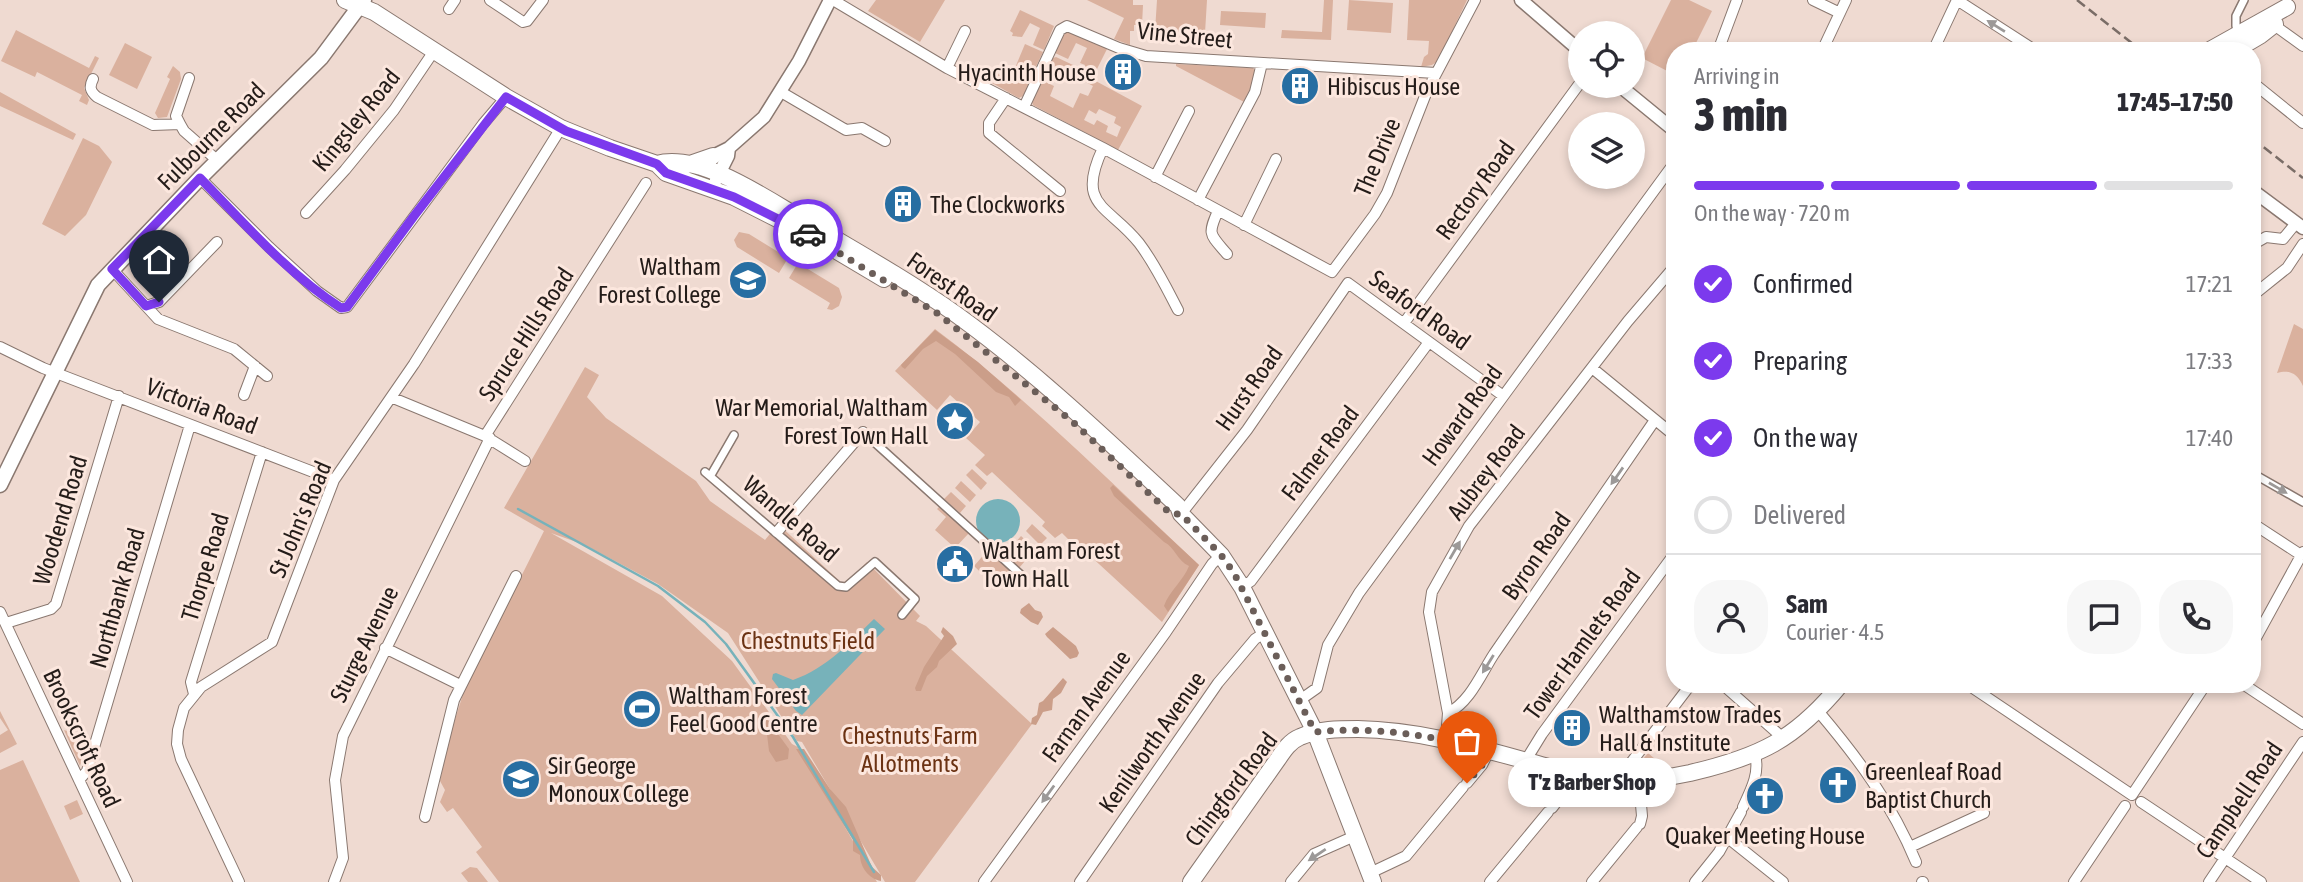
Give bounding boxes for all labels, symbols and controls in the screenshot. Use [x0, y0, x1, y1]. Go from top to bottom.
street label: Vine Street [1136, 17, 1234, 53]
one-way arrow [1987, 19, 2006, 32]
map controls [1568, 21, 1645, 189]
button: locate [1568, 21, 1645, 98]
building icon: Hyacinth House [1102, 51, 1144, 93]
place label: Hyacinth House [957, 59, 1096, 86]
text: Arriving in [1694, 63, 1780, 89]
street label: Kingsley Road [307, 64, 405, 176]
building icon: Hibiscus House [1279, 65, 1321, 107]
place label: Hibiscus House [1327, 73, 1460, 100]
street label: Fulbourne Road [152, 77, 270, 195]
text: 17:45–17:50 [2117, 87, 2233, 117]
text: 3 min [1694, 88, 1788, 141]
button: layers [1568, 112, 1645, 189]
street label: The Drive [1348, 114, 1406, 200]
street label: Rectory Road [1430, 135, 1520, 245]
building icon: The Clockworks [882, 183, 924, 225]
place label: The Clockworks [930, 191, 1065, 218]
courier [773, 199, 843, 269]
text: On the way · 720 m [1694, 200, 1850, 226]
icon: car [789, 215, 827, 253]
pin [129, 230, 189, 302]
icon: home [140, 241, 178, 279]
street label: Forest Road [902, 246, 1002, 328]
place label: Waltham Forest College [598, 253, 721, 308]
school or university icon: Waltham Forest College [727, 259, 769, 301]
street label: Spruce Hills Road [473, 263, 579, 405]
street label: Seaford Road [1364, 265, 1476, 355]
icon: check [1694, 265, 1732, 303]
text: Confirmed [1753, 269, 1853, 299]
text: 17:21 [2186, 271, 2233, 297]
street label: Hurst Road [1210, 340, 1288, 436]
icon: check [1694, 342, 1732, 380]
text: Preparing [1753, 346, 1847, 376]
text: 17:33 [2186, 348, 2233, 374]
street label: Howard Road [1416, 359, 1508, 471]
street label: Victoria Road [143, 372, 261, 440]
place label: War Memorial, Waltham Forest Town Hall [715, 394, 929, 449]
place icon: War Memorial, Waltham Forest Town Hall [934, 400, 976, 442]
street label: Falmer Road [1276, 401, 1364, 505]
street label: Aubrey Road [1442, 419, 1530, 525]
icon: check [1694, 419, 1732, 457]
text: On the way [1753, 423, 1858, 453]
text: 17:40 [2186, 425, 2233, 451]
street label: Woodend Road [28, 452, 92, 588]
street label: St John's Road [263, 457, 337, 581]
one-way arrow [1610, 467, 1624, 485]
street label: Wandle Road [738, 470, 844, 568]
one-way arrow [2268, 482, 2287, 494]
text: Delivered [1753, 500, 1846, 530]
street label: Byron Road [1496, 507, 1576, 605]
street label: Thorpe Road [176, 510, 234, 624]
street label: Northbank Road [84, 525, 150, 671]
place label: Waltham Forest Town Hall [982, 537, 1120, 592]
one-way arrow [1449, 541, 1461, 560]
public building icon: Waltham Forest Town Hall [934, 543, 976, 585]
street label: Tower Hamlets Road [1518, 563, 1646, 725]
button: person [1694, 580, 1768, 654]
button: chat [2067, 580, 2141, 654]
button: phone [2159, 580, 2233, 654]
street label: Sturge Avenue [324, 582, 404, 706]
text: Sam [1786, 589, 1828, 619]
text: Courier · 4.5 [1786, 619, 1885, 645]
park label: Chestnuts Field [741, 627, 875, 654]
street label: Farnan Avenue [1036, 645, 1136, 767]
one-way arrow [1481, 654, 1494, 673]
street label: Brookscroft Road [38, 664, 126, 812]
street label: Kenilworth Avenue [1093, 666, 1211, 818]
place label: Waltham Forest Feel Good Centre [669, 682, 818, 737]
sports icon: Waltham Forest Feel Good Centre [621, 688, 663, 730]
place label: Walthamstow Trades Hall & Institute [1599, 701, 1782, 756]
building icon: Walthamstow Trades Hall & Institute [1551, 707, 1593, 749]
pin [1437, 711, 1497, 783]
park label: Chestnuts Farm Allotments [842, 722, 978, 777]
icon: bag [1448, 722, 1486, 760]
street label: Chingford Road [1179, 727, 1283, 851]
street label: Campbell Road [2190, 737, 2288, 863]
place label: Sir George Monoux College [548, 752, 689, 807]
school or university icon: Sir George Monoux College [500, 758, 542, 800]
callout: T'z Barber Shop [1509, 758, 1677, 808]
place label: Greenleaf Road Baptist Church [1865, 758, 2002, 813]
church icon: Greenleaf Road Baptist Church [1817, 764, 1859, 806]
text: T'z Barber Shop [1528, 769, 1656, 795]
church icon: Quaker Meeting House [1744, 775, 1786, 817]
one-way arrow [1041, 785, 1055, 803]
place label: Quaker Meeting House [1665, 822, 1865, 849]
one-way arrow [1307, 849, 1327, 862]

